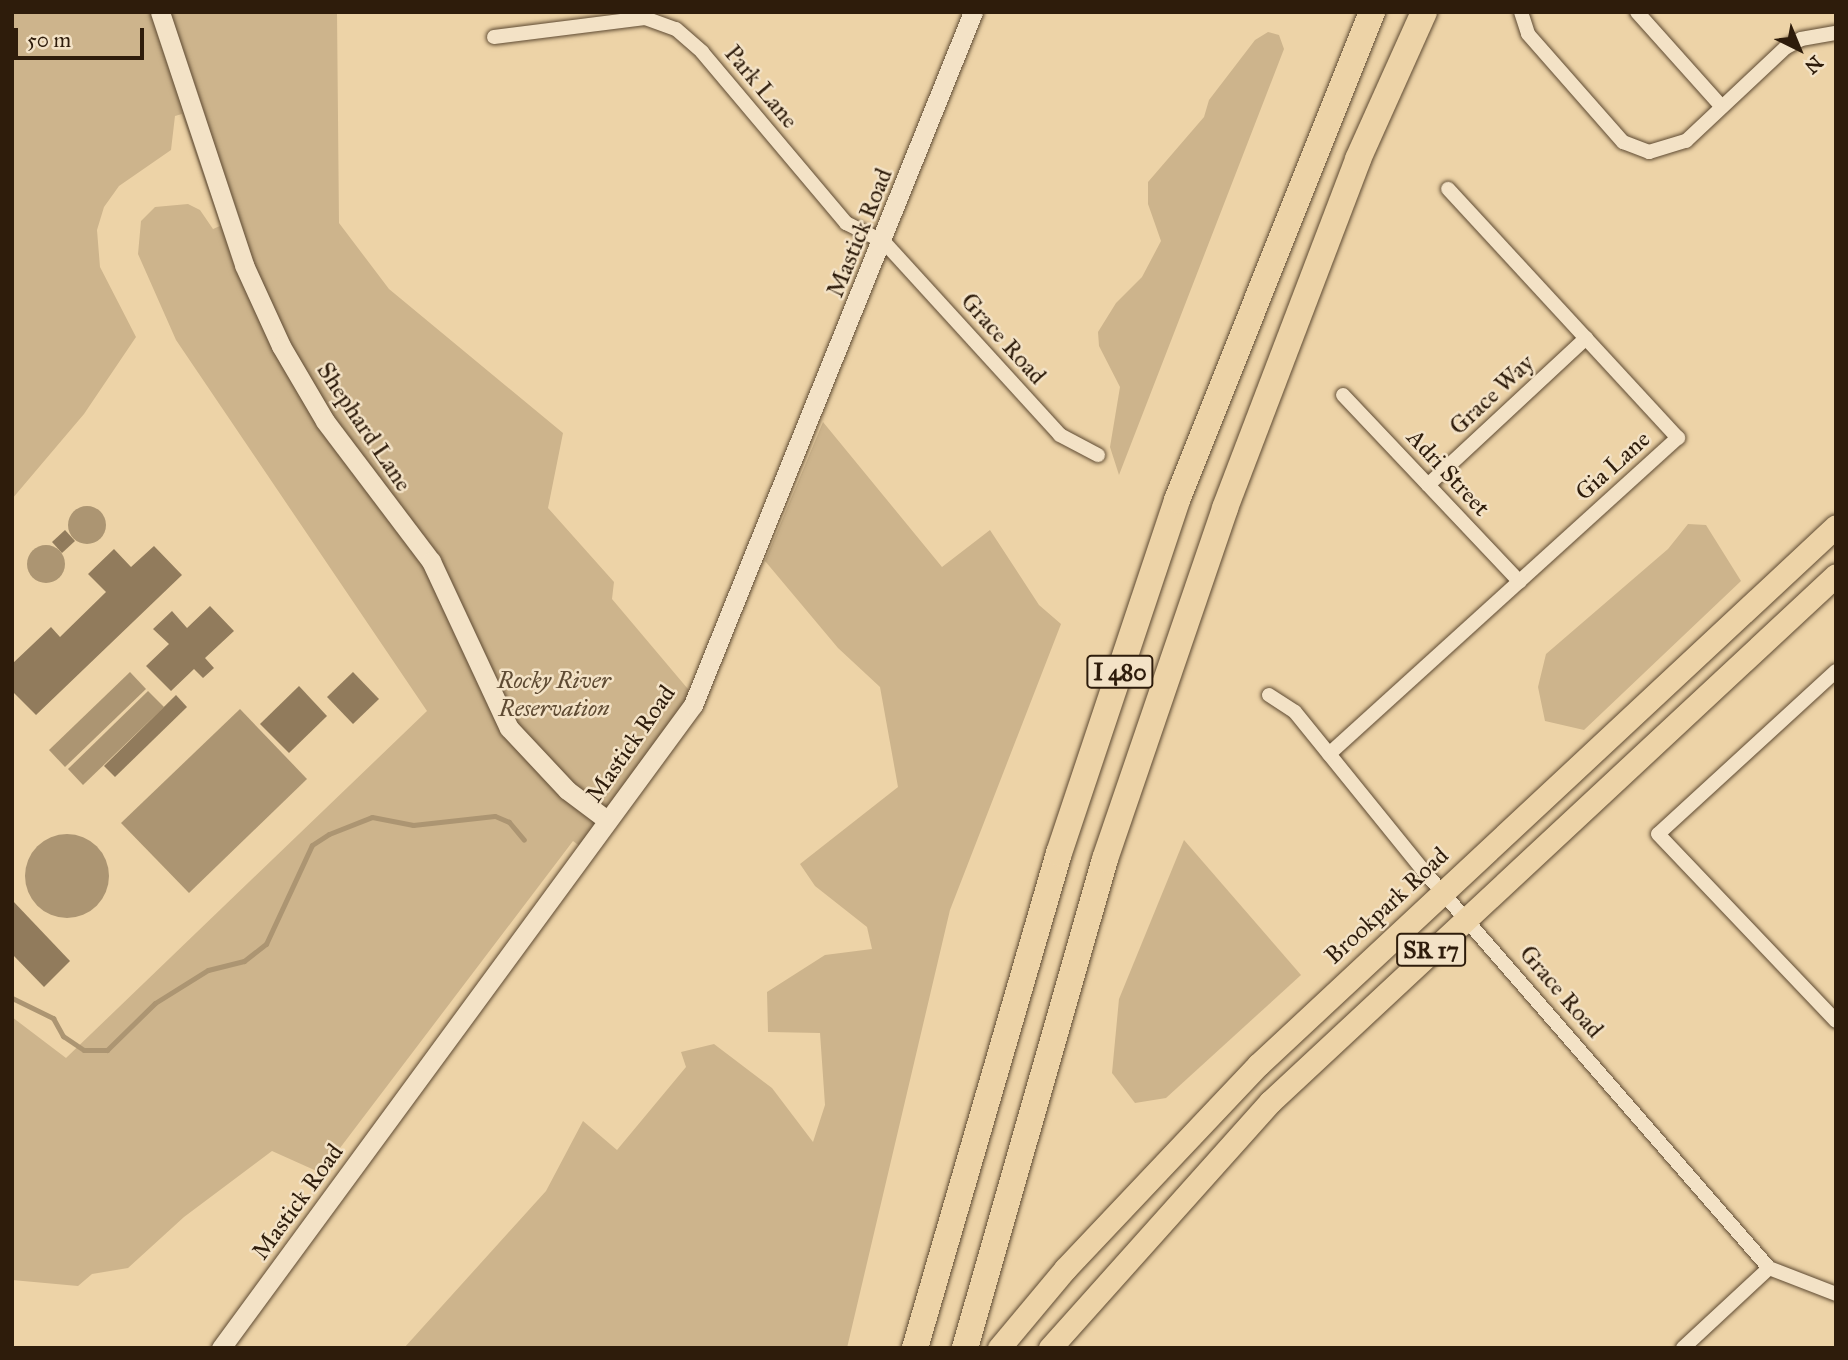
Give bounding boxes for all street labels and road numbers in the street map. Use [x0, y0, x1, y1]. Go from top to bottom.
street label: Park Lane [718, 40, 804, 134]
street label: Mastick Road [821, 164, 899, 302]
street label: Grace Road [954, 287, 1052, 391]
street label: Grace Way [1444, 349, 1540, 441]
street label: Shephard Lane [310, 357, 418, 497]
street label: Adri Street [1400, 424, 1496, 522]
street label: Gia Lane [1570, 425, 1656, 507]
road number: I 480 [1085, 652, 1155, 692]
street label: Mastick Road [580, 680, 682, 808]
street label: Brookpark Road [1319, 841, 1455, 971]
road number: SR 17 [1396, 931, 1466, 970]
street label: Grace Road [1513, 940, 1609, 1044]
street label: Mastick Road [246, 1138, 350, 1266]

